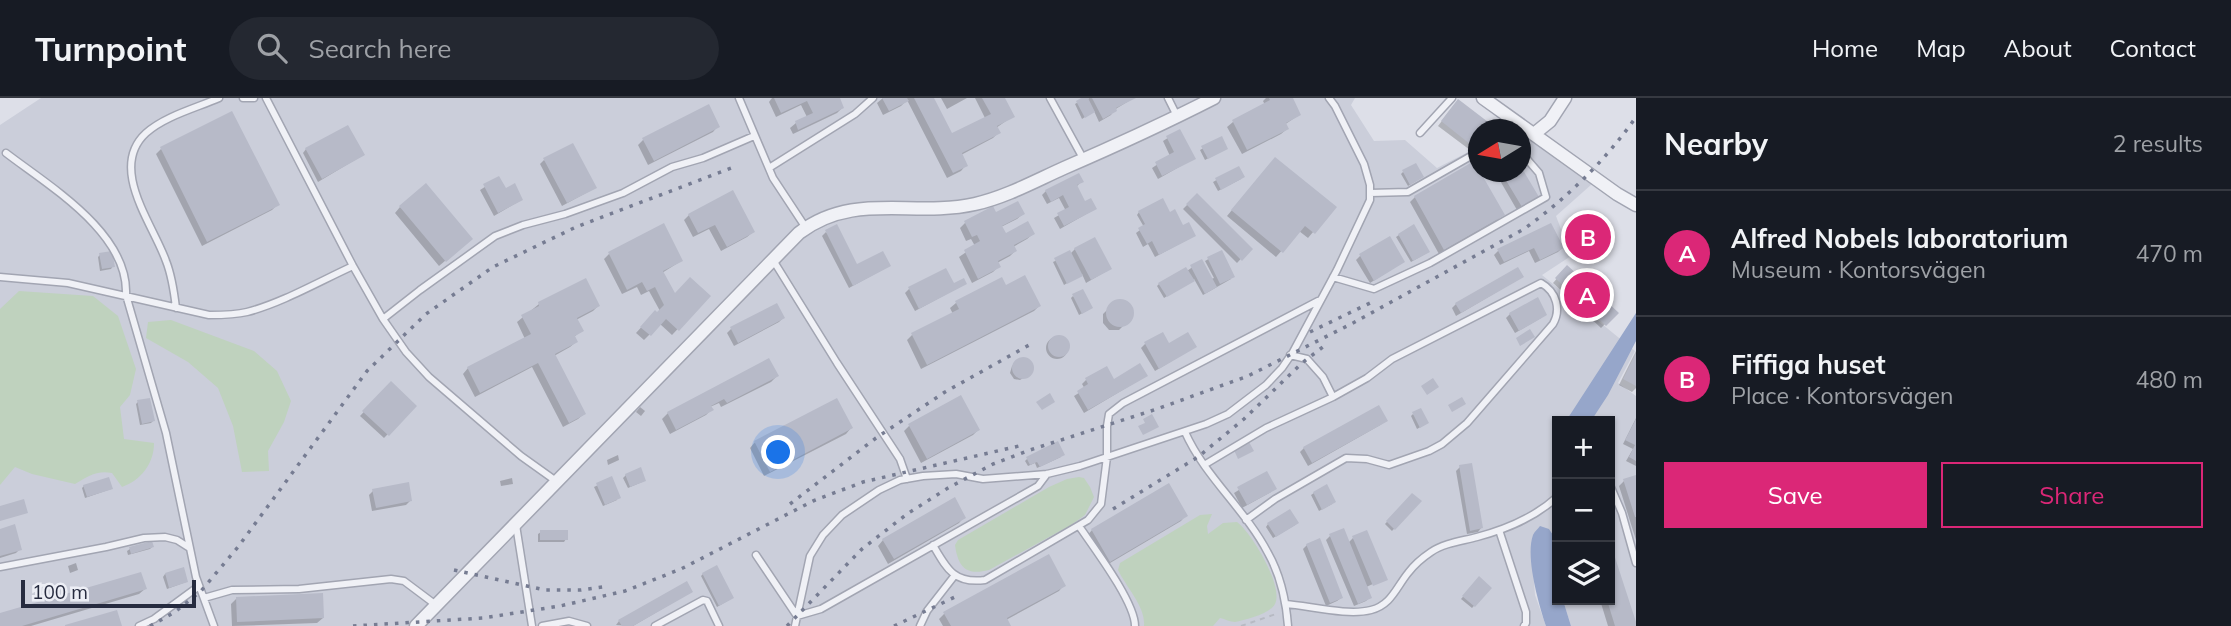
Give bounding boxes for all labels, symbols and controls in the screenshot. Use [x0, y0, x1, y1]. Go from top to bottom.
search box [229, 17, 719, 80]
text: Turnpoint [35, 28, 187, 69]
icon: search [253, 29, 291, 67]
text: Search here [309, 32, 451, 65]
text: Home [1812, 33, 1878, 63]
text: Map [1916, 33, 1966, 63]
text: About [2004, 33, 2072, 63]
text: Contact [2110, 33, 2196, 63]
north arrow [1468, 119, 1531, 182]
text: Nearby [1664, 125, 1768, 163]
text: 2 results [2113, 129, 2203, 158]
pin: B [1565, 211, 1611, 263]
text: Alfred Nobels laboratorium [1731, 222, 2068, 255]
text: A [1678, 239, 1696, 268]
text: 470 m [2135, 239, 2203, 268]
text: Museum · Kontorsvägen [1731, 255, 1986, 284]
pin: A [1564, 269, 1610, 321]
text: Fiffiga huset [1731, 348, 1886, 381]
text: B [1679, 365, 1695, 394]
text: 480 m [2135, 365, 2203, 394]
text: Place · Kontorsvägen [1731, 381, 1954, 410]
map controls [1552, 416, 1615, 605]
button: + [1552, 416, 1615, 479]
your location [761, 435, 795, 469]
button: Save [1664, 462, 1927, 528]
button: Share [1941, 462, 2203, 528]
button: − [1552, 479, 1615, 542]
button: layers [1552, 542, 1615, 605]
scale bar [21, 577, 196, 609]
text: 100 m [32, 580, 88, 604]

